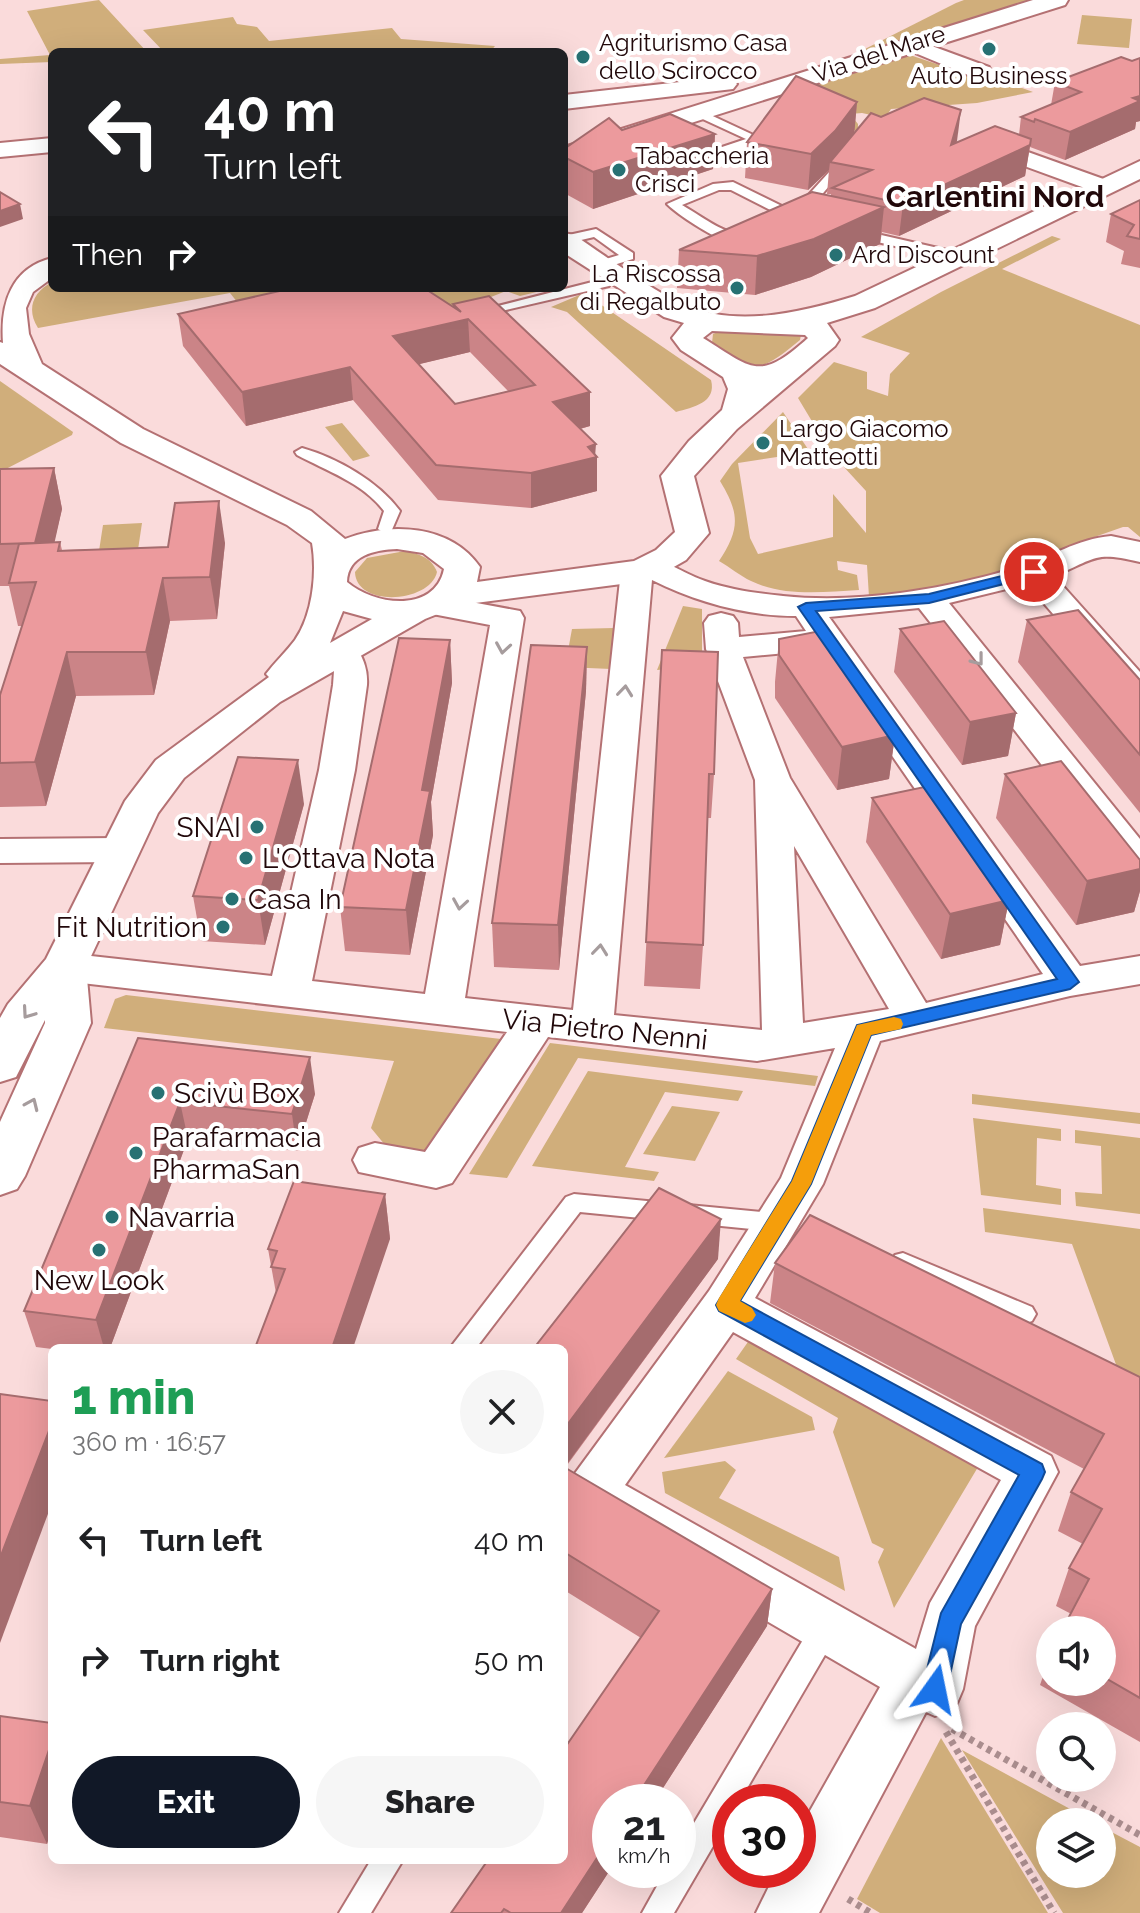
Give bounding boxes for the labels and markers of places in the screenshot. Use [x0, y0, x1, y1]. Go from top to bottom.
place label: Agriturismo Casa dello Scirocco [599, 28, 788, 85]
marker: Auto Business [980, 40, 998, 58]
marker: Agriturismo Casa dello Scirocco [574, 48, 592, 66]
place label: Auto Business [911, 61, 1067, 90]
place label: Tabaccheria Crisci [635, 141, 769, 198]
marker: Tabaccheria Crisci [610, 161, 628, 179]
place label: Ard Discount [852, 240, 995, 269]
marker: Ard Discount [827, 246, 845, 264]
place label: La Riscossa di Regalbuto [580, 259, 721, 316]
marker: La Riscossa di Regalbuto [728, 279, 746, 297]
place label: Largo Giacomo Matteotti [779, 414, 949, 471]
marker: Largo Giacomo Matteotti [754, 434, 772, 452]
pin [1000, 538, 1068, 606]
place label: SNAI [177, 811, 241, 844]
marker: SNAI [248, 818, 266, 836]
place label: L'Ottava Nota [262, 842, 435, 875]
marker: L'Ottava Nota [237, 849, 255, 867]
place label: Casa In [248, 883, 342, 916]
marker: Casa In [223, 890, 241, 908]
place label: Fit Nutrition [56, 911, 207, 944]
marker: Fit Nutrition [214, 918, 232, 936]
place label: Scivù Box [174, 1077, 300, 1110]
marker: Scivù Box [149, 1084, 167, 1102]
place label: Parafarmacia PharmaSan [152, 1121, 321, 1186]
marker: Parafarmacia PharmaSan [127, 1144, 145, 1162]
place label: Navarria [128, 1201, 235, 1234]
marker: Navarria [103, 1208, 121, 1226]
marker: New Look [90, 1241, 108, 1259]
place label: New Look [34, 1264, 165, 1297]

